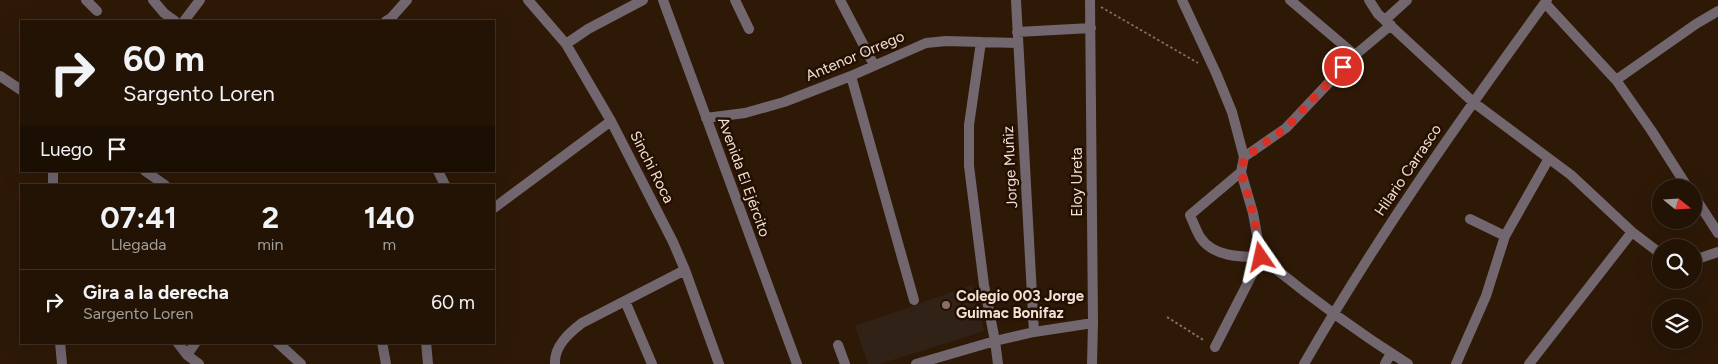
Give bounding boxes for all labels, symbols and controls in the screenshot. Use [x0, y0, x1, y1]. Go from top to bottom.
street label: Antenor Orrego [803, 27, 907, 85]
text: 60 m [123, 38, 205, 80]
icon: right [40, 40, 105, 105]
pin [1322, 46, 1364, 88]
icon: arrive [1329, 53, 1357, 81]
text: Sargento Loren [123, 80, 275, 107]
street label: Avenida El Ejército [714, 115, 774, 239]
street label: Hilario Carrasco [1371, 120, 1445, 219]
street label: Jorge Muñiz [999, 125, 1021, 209]
street label: Sinchi Roca [626, 128, 678, 206]
icon: arrive [103, 135, 131, 163]
text: Luego [40, 138, 93, 161]
street label: Eloy Ureta [1068, 147, 1086, 217]
north arrow [1652, 179, 1702, 229]
map controls [1652, 179, 1702, 349]
text: 07:41 [100, 199, 177, 236]
text: 2 [262, 199, 279, 236]
text: 140 [364, 199, 415, 236]
position arrow [1234, 230, 1286, 282]
text: Llegada [111, 235, 166, 254]
text: min [257, 235, 283, 254]
text: m [382, 235, 396, 254]
button: search [1652, 239, 1702, 289]
text: Gira a la derecha [83, 281, 229, 304]
place label: Colegio 003 Jorge Guimac Bonifaz [956, 287, 1085, 322]
icon: right [40, 288, 68, 316]
text: 60 m [431, 291, 475, 314]
marker: Colegio 003 Jorge Guimac Bonifaz [940, 299, 952, 311]
button: layers [1652, 299, 1702, 349]
text: Sargento Loren [83, 304, 193, 323]

